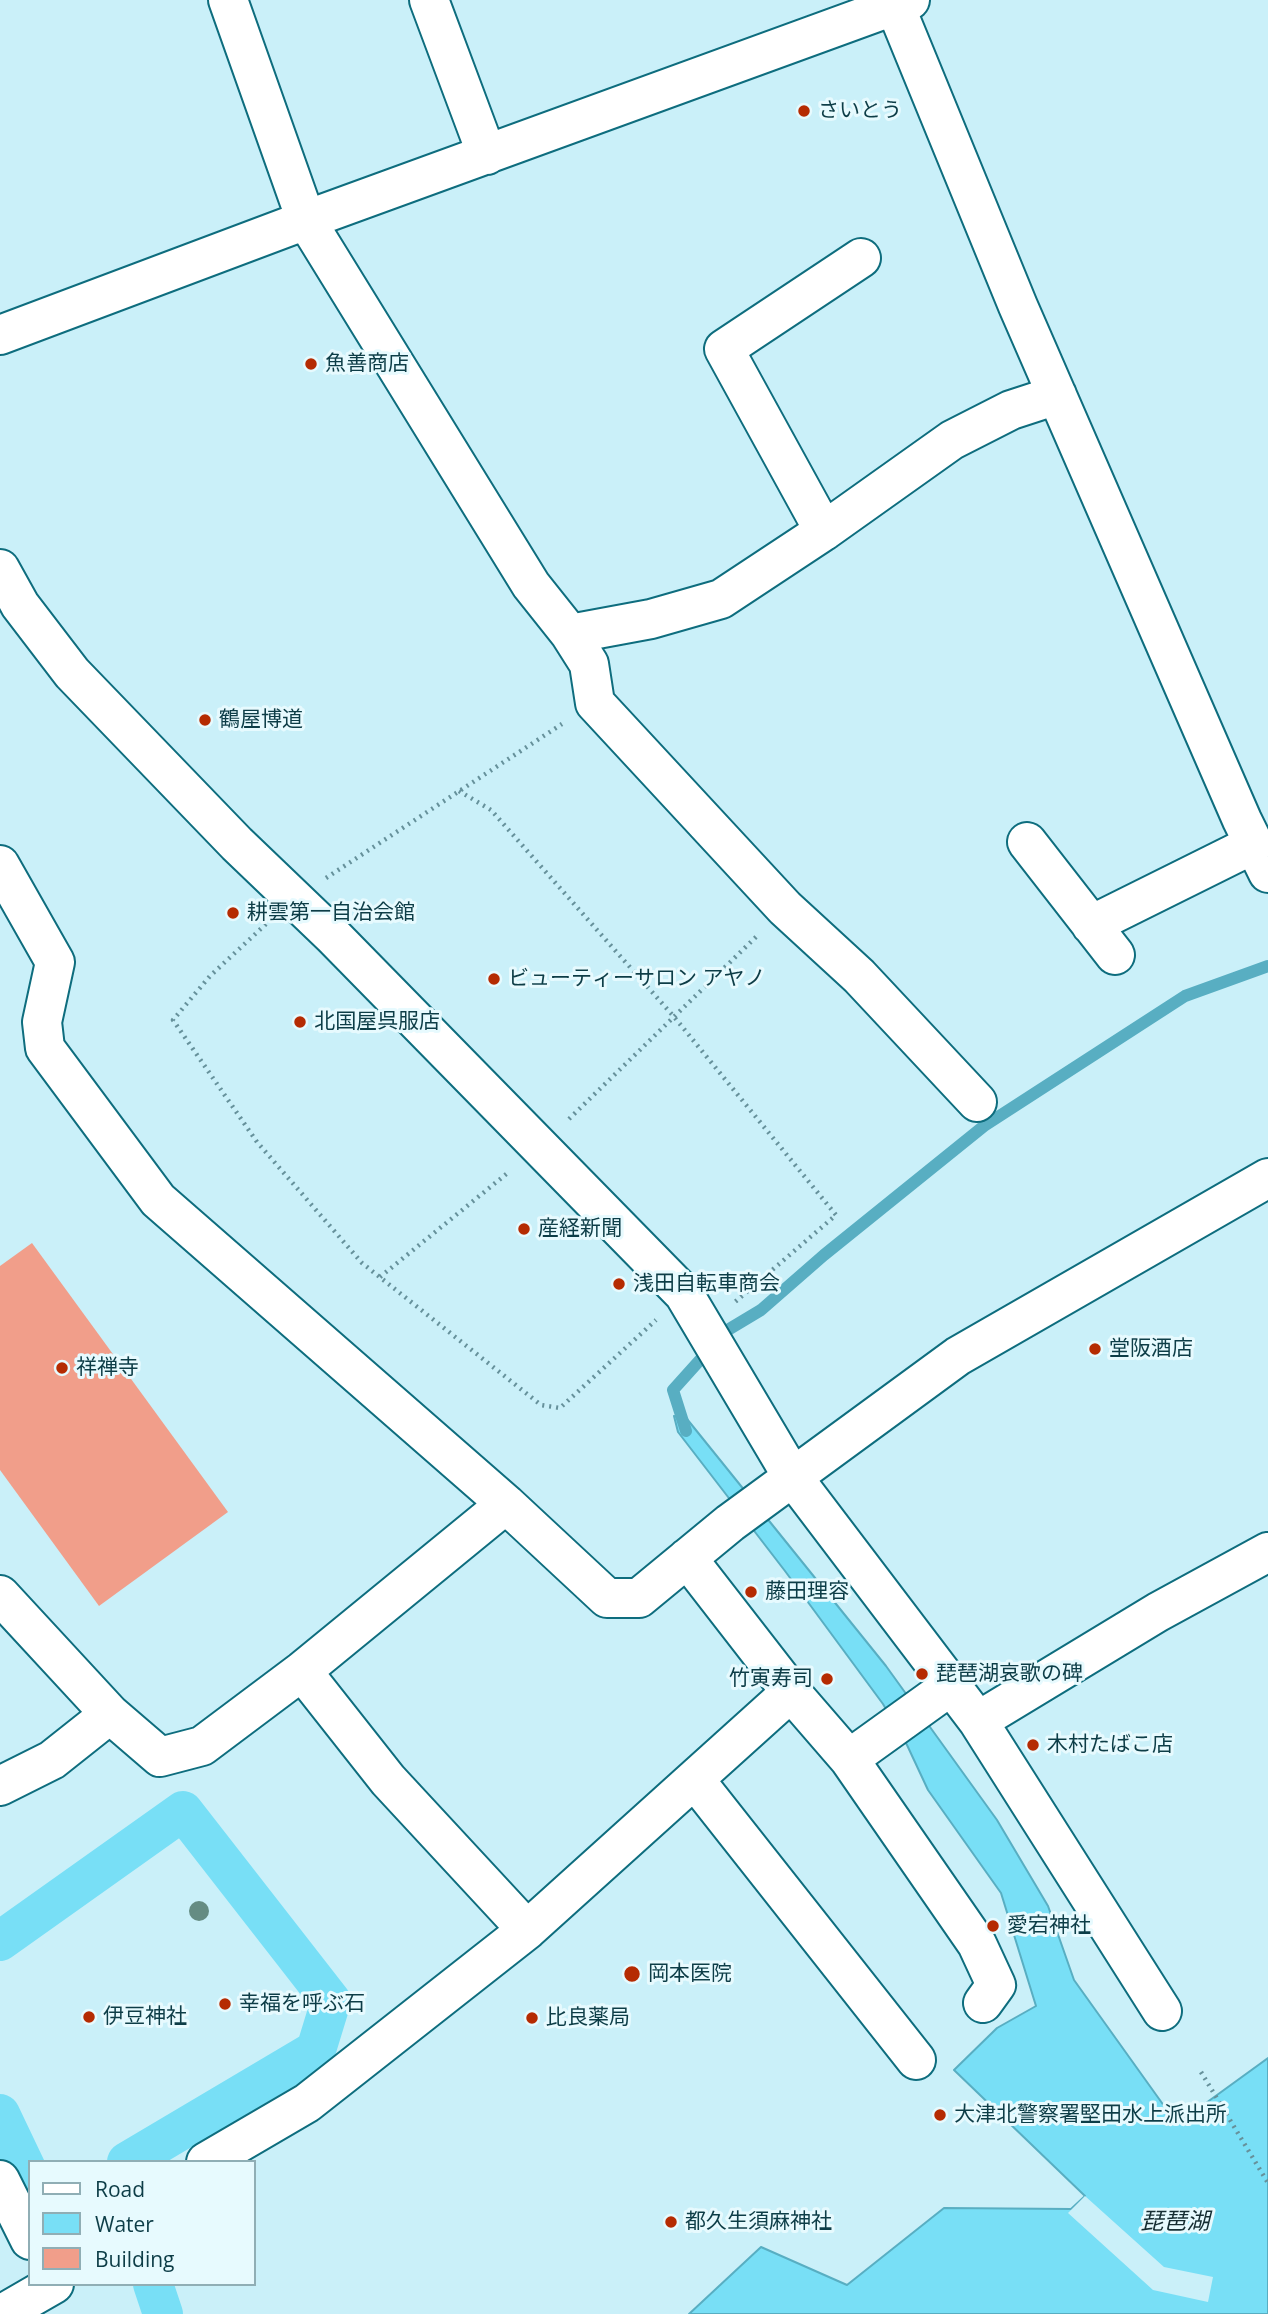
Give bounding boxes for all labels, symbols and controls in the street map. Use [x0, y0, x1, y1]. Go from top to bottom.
place label: さいとう [818, 98, 902, 124]
marker: さいとう [796, 103, 812, 119]
place label: 魚善商店 [325, 351, 409, 377]
marker: 魚善商店 [303, 356, 319, 372]
place label: 鶴屋博道 [219, 707, 303, 733]
marker: 鶴屋博道 [197, 712, 213, 728]
place label: 耕雲第一自治会館 [247, 900, 415, 926]
marker: 耕雲第一自治会館 [225, 905, 241, 921]
place label: ビューティーサロン アヤノ [508, 966, 765, 992]
marker: ビューティーサロン アヤノ [486, 971, 502, 987]
place label: 北国屋呉服店 [314, 1009, 440, 1035]
marker: 北国屋呉服店 [292, 1014, 308, 1030]
place label: 産経新聞 [538, 1216, 622, 1242]
marker: 産経新聞 [516, 1221, 532, 1237]
place label: 浅田自転車商会 [633, 1271, 780, 1297]
marker: 浅田自転車商会 [611, 1276, 627, 1292]
place label: 堂阪酒店 [1109, 1336, 1193, 1362]
marker: 堂阪酒店 [1087, 1341, 1103, 1357]
place label: 祥禅寺 [76, 1355, 139, 1381]
marker: 祥禅寺 [54, 1360, 70, 1376]
place label: 藤田理容 [765, 1579, 849, 1605]
marker: 藤田理容 [743, 1584, 759, 1600]
place label: 琵琶湖哀歌の碑 [936, 1661, 1083, 1687]
place label: 竹寅寿司 [729, 1666, 813, 1692]
marker: 琵琶湖哀歌の碑 [914, 1666, 930, 1682]
marker: 竹寅寿司 [819, 1671, 835, 1687]
place label: 木村たばこ店 [1047, 1732, 1173, 1758]
marker: 木村たばこ店 [1025, 1737, 1041, 1753]
place label: 愛宕神社 [1007, 1913, 1091, 1939]
marker: 愛宕神社 [985, 1918, 1001, 1934]
place label: 岡本医院 [648, 1961, 732, 1987]
marker: 岡本医院 [622, 1964, 642, 1984]
place label: 幸福を呼ぶ石 [239, 1991, 365, 2017]
marker: 幸福を呼ぶ石 [217, 1996, 233, 2012]
place label: 伊豆神社 [103, 2004, 187, 2030]
place label: 比良薬局 [546, 2005, 630, 2031]
marker: 伊豆神社 [81, 2009, 97, 2025]
marker: 比良薬局 [524, 2010, 540, 2026]
place label: 大津北警察署堅田水上派出所 [954, 2102, 1227, 2128]
marker: 大津北警察署堅田水上派出所 [932, 2107, 948, 2123]
legend [28, 2160, 256, 2286]
text: Road [95, 2175, 145, 2203]
water label: 琵琶湖 [1141, 2208, 1209, 2236]
place label: 都久生須麻神社 [685, 2209, 832, 2235]
text: Water [95, 2210, 154, 2238]
marker: 都久生須麻神社 [663, 2214, 679, 2230]
text: Building [95, 2245, 174, 2273]

